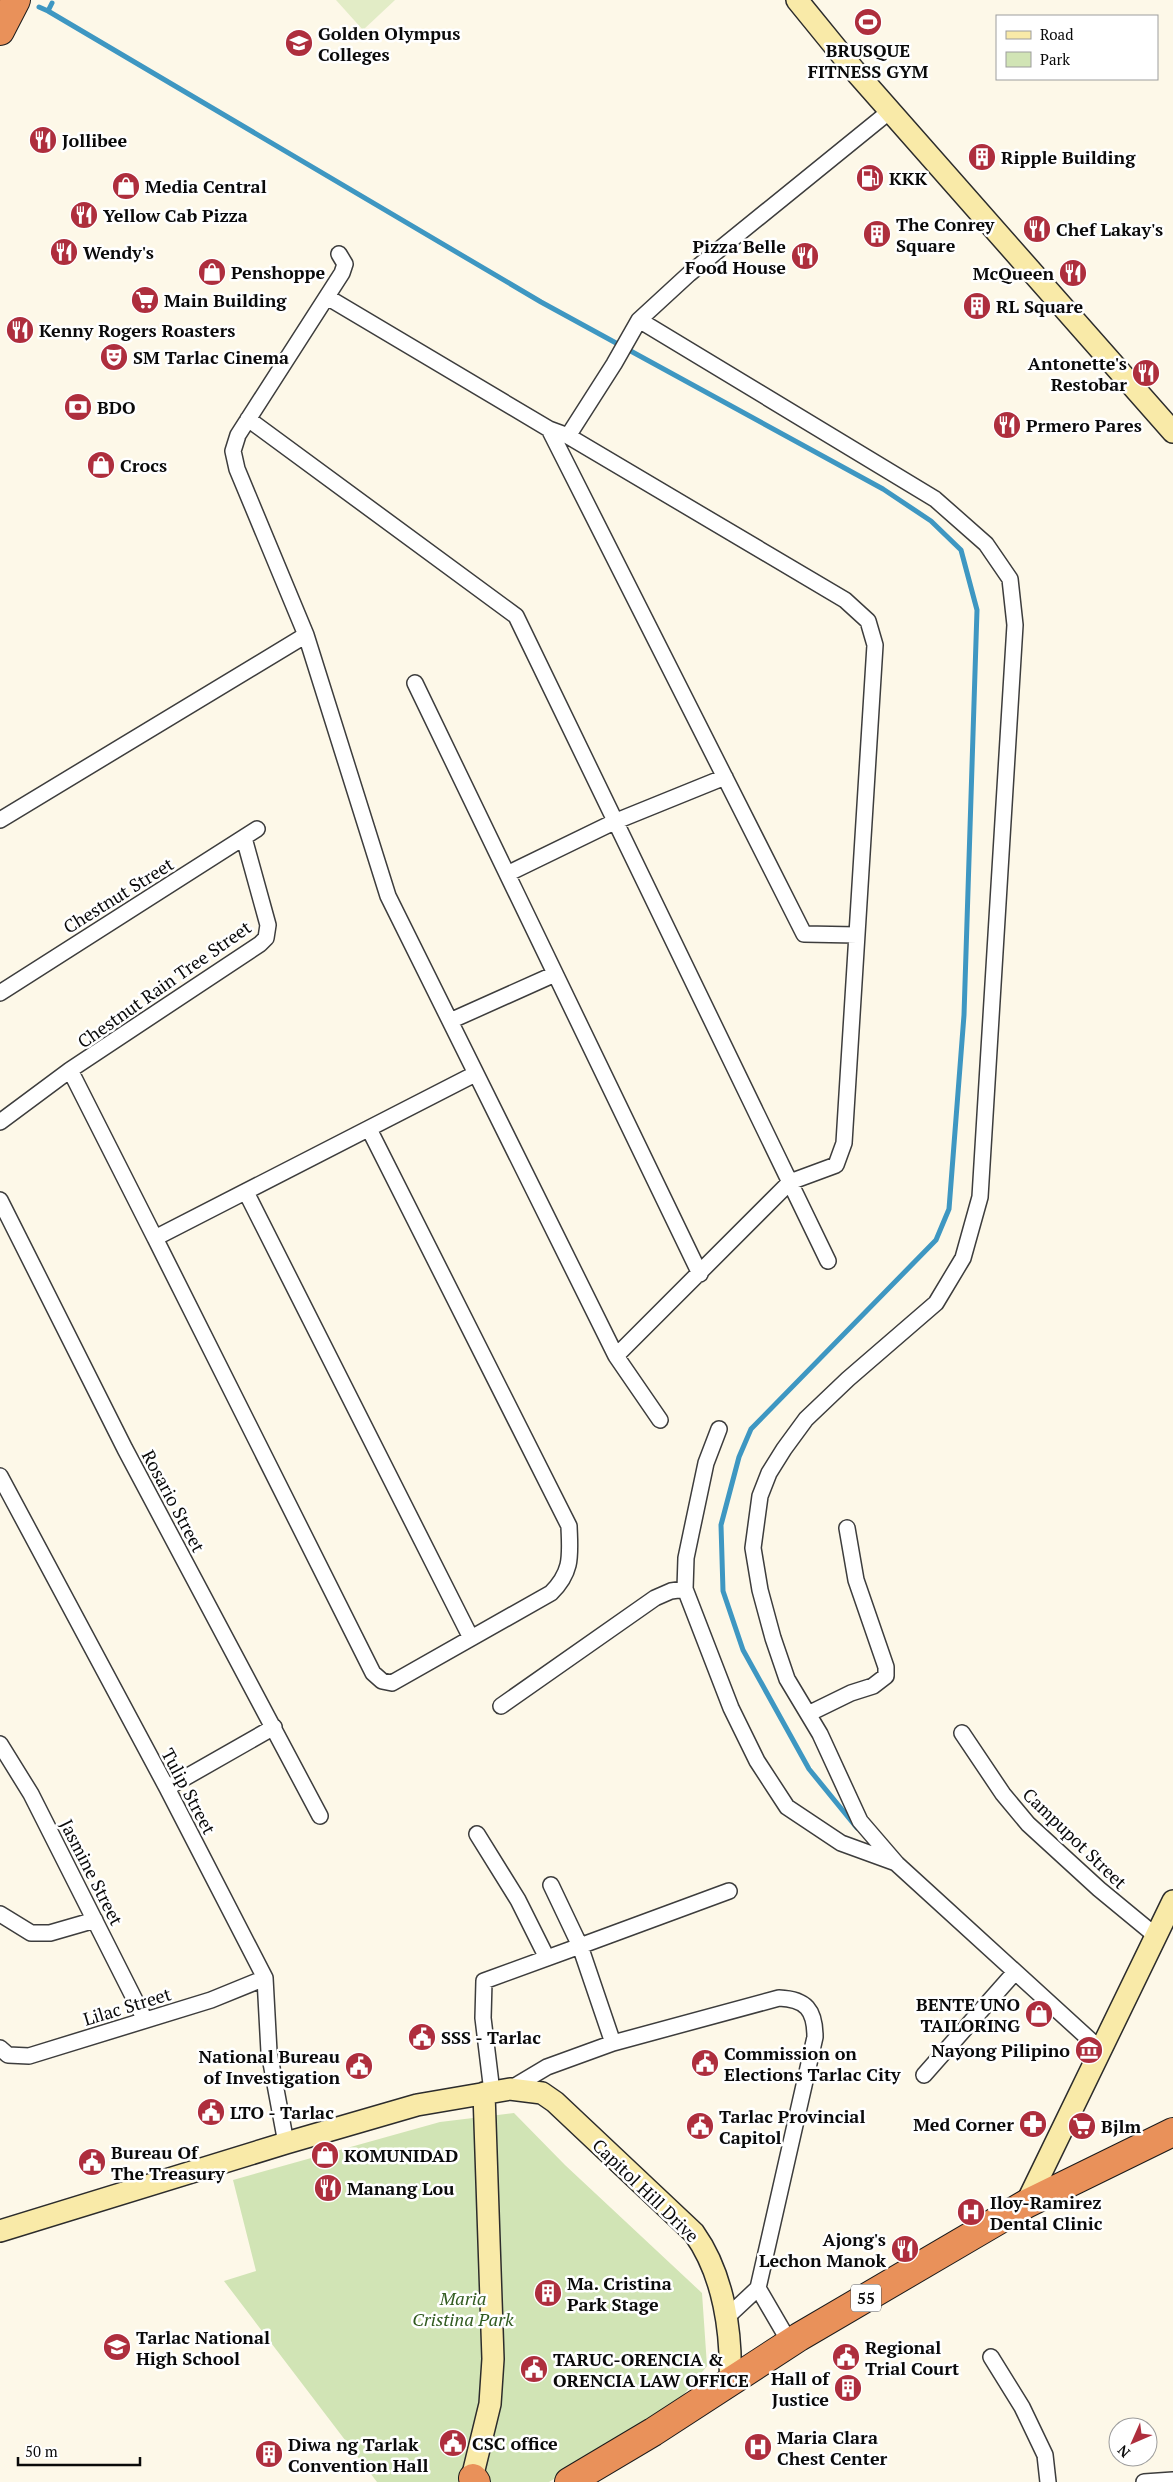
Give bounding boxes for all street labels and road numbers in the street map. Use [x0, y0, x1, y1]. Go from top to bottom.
street label: Chestnut Street [58, 851, 178, 939]
street label: Chestnut Rain Tree Street [72, 915, 256, 1053]
street label: Rosario Street [137, 1446, 211, 1557]
street label: Tulip Street [156, 1744, 222, 1839]
street label: Campupot Street [1018, 1782, 1132, 1894]
street label: Jasmine Street [55, 1815, 129, 1929]
street label: Lilac Street [80, 1981, 174, 2031]
street label: Capitol Hill Drive [588, 2133, 704, 2247]
road number: 55 [851, 2284, 881, 2312]

